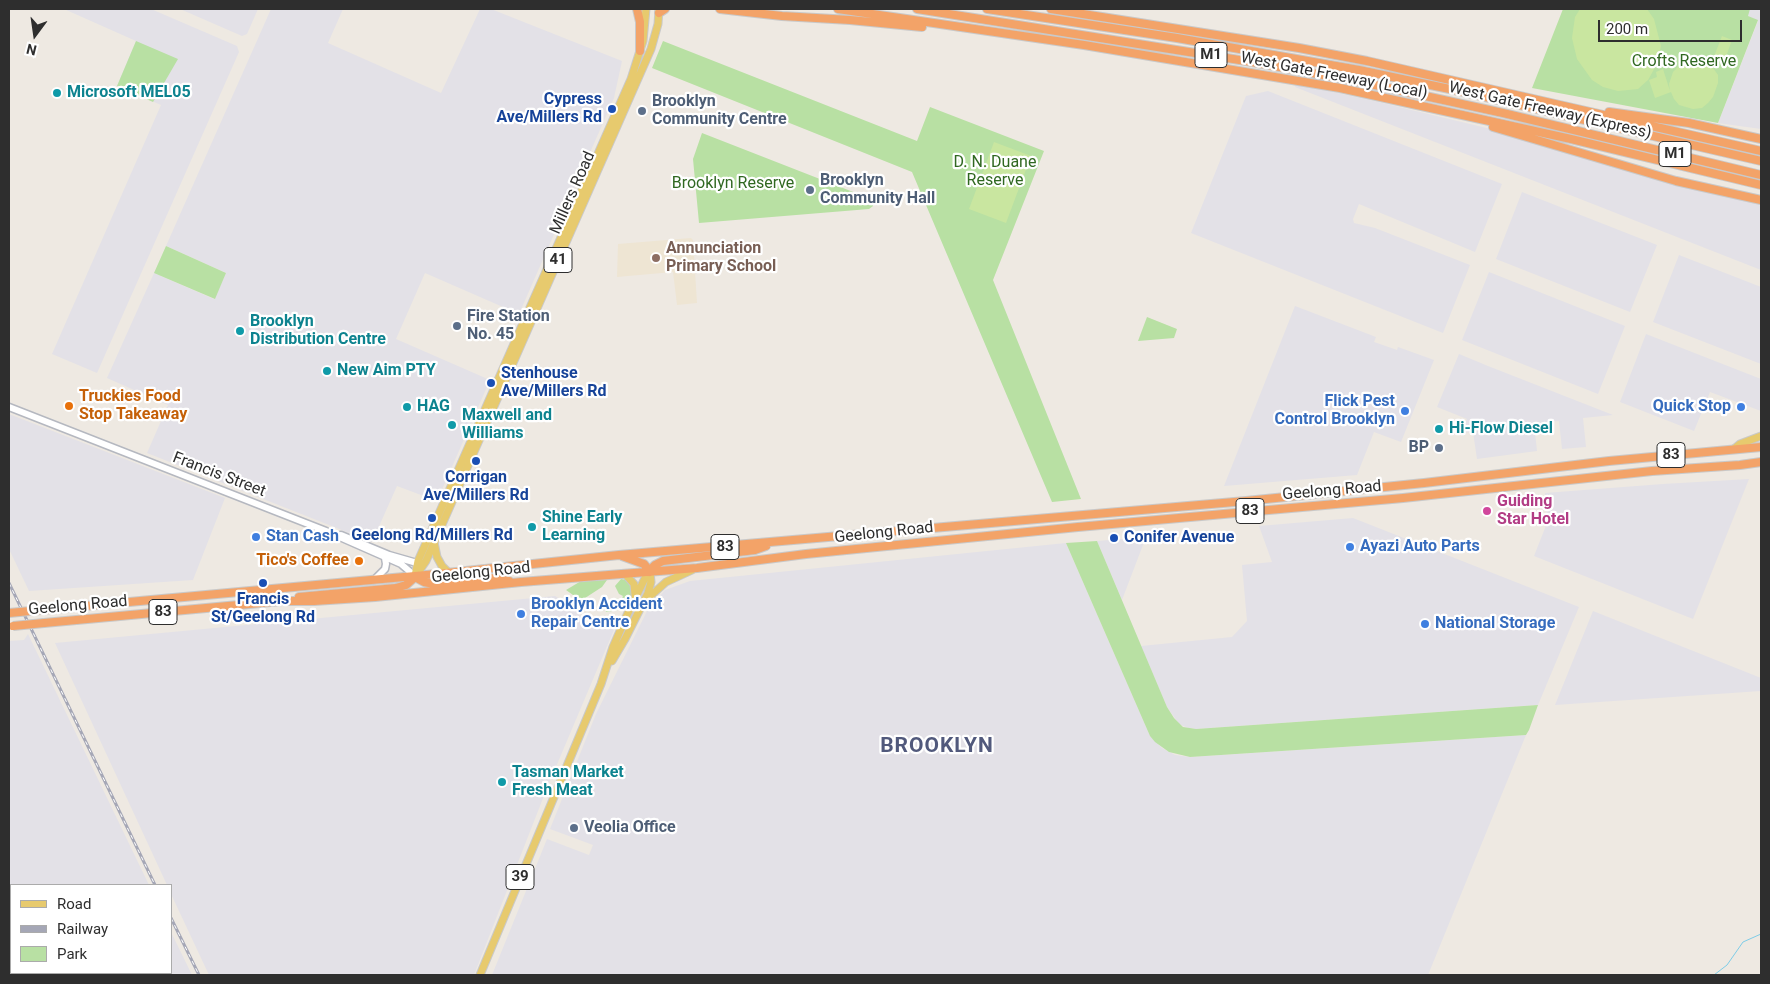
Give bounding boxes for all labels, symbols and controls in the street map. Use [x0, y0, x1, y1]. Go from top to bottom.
north arrow [10, 10, 60, 60]
scale bar [1600, 10, 1744, 42]
text: 200 m [1606, 20, 1648, 38]
text: N [25, 41, 38, 59]
road number: M1 [1195, 42, 1227, 68]
street label: West Gate Freeway (Local) [1239, 48, 1429, 104]
park label: Crofts Reserve [1632, 52, 1736, 72]
street label: West Gate Freeway (Express) [1447, 78, 1653, 144]
place label: Microsoft MEL05 [67, 83, 191, 103]
marker: Microsoft MEL05 [51, 87, 63, 99]
place label: Cypress Ave/Millers Rd [496, 90, 602, 128]
place label: Brooklyn Community Centre [652, 92, 787, 130]
marker: Cypress Ave/Millers Rd [606, 103, 618, 115]
marker: Brooklyn Community Centre [636, 105, 648, 117]
road number: M1 [1659, 142, 1691, 166]
street label: Millers Road [546, 149, 600, 237]
park label: D. N. Duane Reserve [954, 153, 1036, 191]
place label: Brooklyn Community Hall [820, 171, 935, 209]
park label: Brooklyn Reserve [672, 174, 794, 194]
marker: Brooklyn Community Hall [804, 184, 816, 196]
place label: Annunciation Primary School [666, 239, 776, 277]
road number: 41 [544, 248, 572, 272]
marker: Annunciation Primary School [650, 252, 662, 264]
place label: Fire Station No. 45 [467, 307, 550, 345]
place label: Brooklyn Distribution Centre [250, 312, 386, 350]
marker: Fire Station No. 45 [451, 320, 463, 332]
marker: Brooklyn Distribution Centre [234, 325, 246, 337]
place label: New Aim PTY [337, 361, 436, 381]
place label: Stenhouse Ave/Millers Rd [501, 364, 607, 402]
marker: New Aim PTY [321, 365, 333, 377]
marker: Stenhouse Ave/Millers Rd [485, 377, 497, 389]
place label: Truckies Food Stop Takeaway [79, 387, 187, 425]
place label: Flick Pest Control Brooklyn [1275, 392, 1395, 430]
place label: HAG [417, 397, 450, 417]
place label: Quick Stop [1653, 397, 1731, 417]
marker: Truckies Food Stop Takeaway [63, 400, 75, 412]
marker: HAG [401, 401, 413, 413]
marker: Quick Stop [1735, 401, 1747, 413]
marker: Flick Pest Control Brooklyn [1399, 405, 1411, 417]
place label: Maxwell and Williams [462, 406, 552, 444]
marker: Maxwell and Williams [446, 419, 458, 431]
place label: Hi-Flow Diesel [1449, 419, 1553, 439]
marker: Hi-Flow Diesel [1433, 423, 1445, 435]
place label: BP [1408, 438, 1429, 458]
marker: BP [1433, 442, 1445, 454]
road number: 83 [1657, 442, 1685, 468]
street label: Francis Street [170, 448, 268, 502]
marker: Corrigan Ave/Millers Rd [470, 455, 482, 467]
place label: Corrigan Ave/Millers Rd [423, 468, 529, 506]
street label: Geelong Road [1282, 477, 1382, 505]
place label: Guiding Star Hotel [1497, 492, 1569, 530]
road number: 83 [1236, 498, 1264, 524]
marker: Guiding Star Hotel [1481, 505, 1493, 517]
place label: Shine Early Learning [542, 508, 622, 546]
marker: Geelong Rd/Millers Rd [426, 512, 438, 524]
street label: Geelong Road [834, 518, 934, 548]
marker: Shine Early Learning [526, 521, 538, 533]
place label: Geelong Rd/Millers Rd [351, 526, 513, 546]
place label: Stan Cash [266, 527, 339, 547]
place label: Conifer Avenue [1124, 528, 1234, 548]
marker: Stan Cash [250, 531, 262, 543]
marker: Conifer Avenue [1108, 532, 1120, 544]
road number: 83 [711, 534, 739, 560]
place label: Ayazi Auto Parts [1360, 537, 1480, 557]
marker: Ayazi Auto Parts [1344, 541, 1356, 553]
place label: Tico's Coffee [256, 551, 349, 571]
marker: Tico's Coffee [353, 555, 365, 567]
street label: Geelong Road [431, 558, 531, 588]
marker: Francis St/Geelong Rd [257, 577, 269, 589]
place label: Francis St/Geelong Rd [211, 590, 315, 628]
street label: Geelong Road [28, 592, 128, 620]
place label: Brooklyn Accident Repair Centre [531, 595, 662, 633]
road number: 83 [149, 600, 177, 624]
marker: Brooklyn Accident Repair Centre [515, 608, 527, 620]
place label: National Storage [1435, 614, 1555, 634]
marker: National Storage [1419, 618, 1431, 630]
district label: BROOKLYN [879, 734, 995, 760]
place label: Tasman Market Fresh Meat [512, 763, 624, 801]
marker: Tasman Market Fresh Meat [496, 776, 508, 788]
place label: Veolia Office [584, 818, 676, 838]
marker: Veolia Office [568, 822, 580, 834]
road number: 39 [506, 864, 534, 890]
legend [10, 884, 172, 974]
text: Road [57, 895, 91, 913]
text: Railway [57, 920, 108, 938]
text: Park [57, 945, 87, 963]

